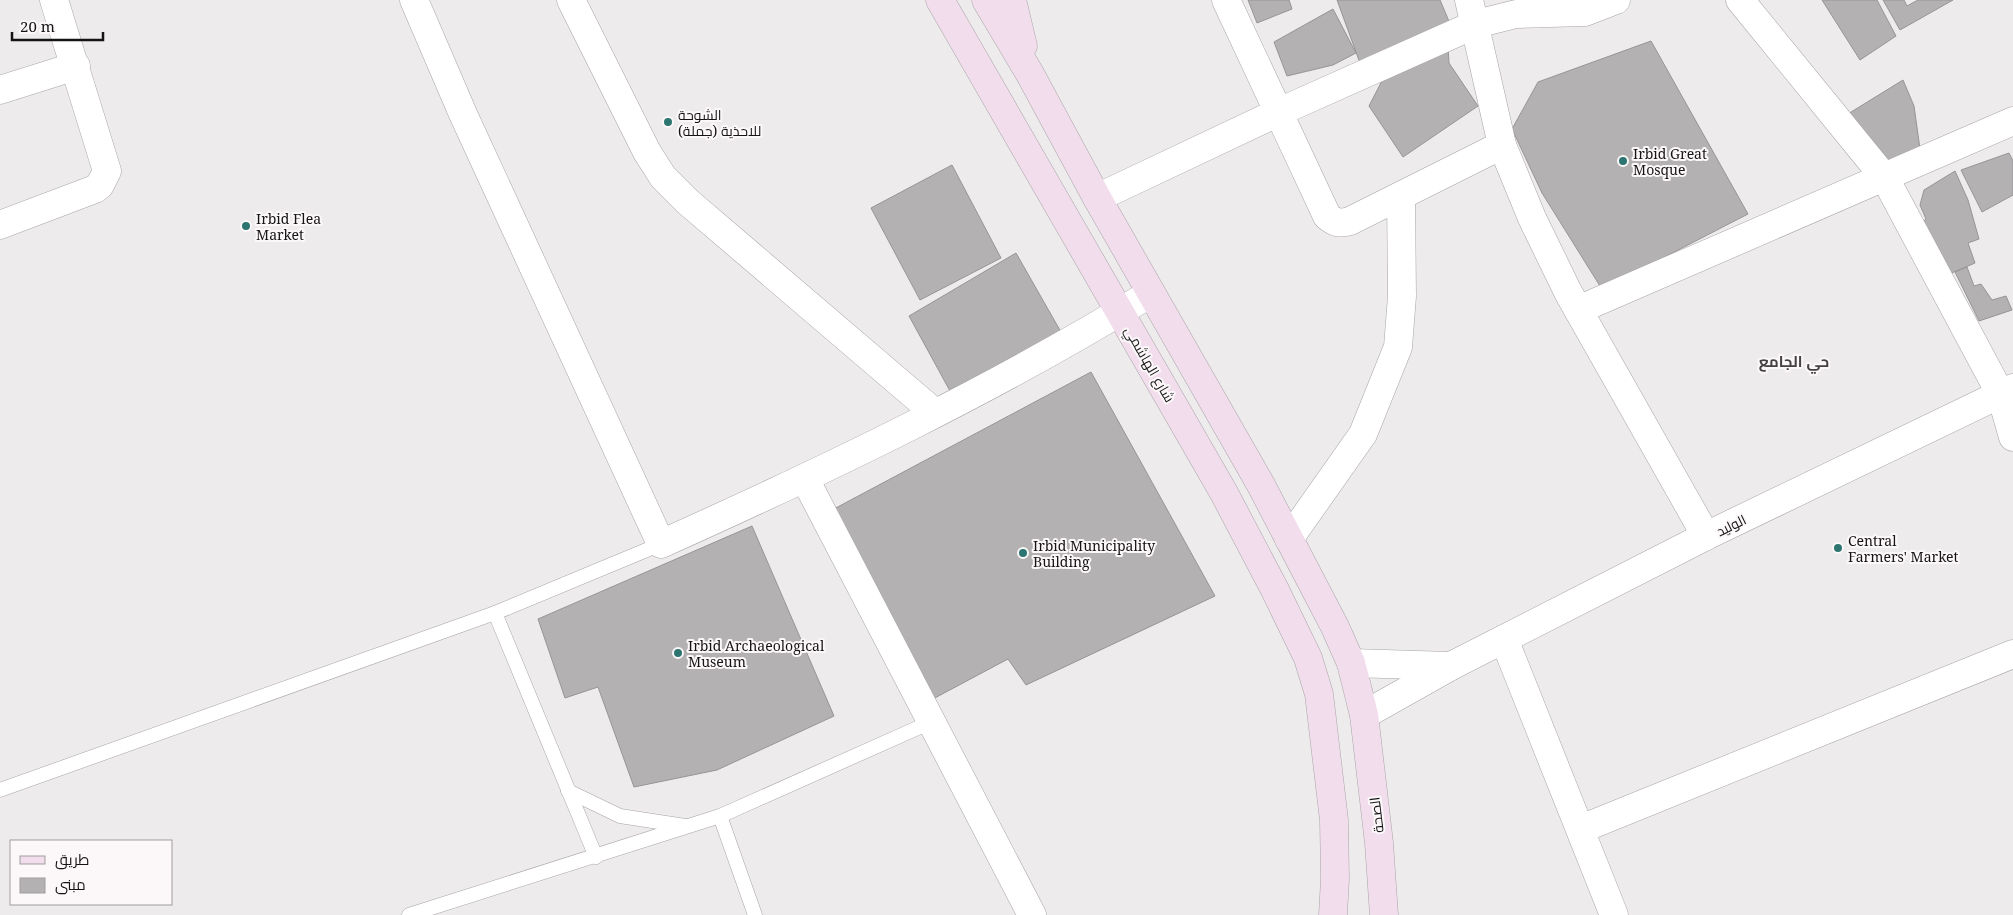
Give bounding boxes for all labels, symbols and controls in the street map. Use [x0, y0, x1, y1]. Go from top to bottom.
scale bar [12, 10, 104, 42]
text: 20 m [20, 16, 55, 36]
place label: الشوحة للاحذية (جملة) [678, 105, 761, 140]
marker: الشوحة للاحذية (جملة) [662, 116, 674, 128]
place label: Irbid Great Mosque [1633, 144, 1707, 179]
marker: Irbid Great Mosque [1617, 155, 1629, 167]
place label: Irbid Flea Market [256, 209, 321, 244]
marker: Irbid Flea Market [240, 220, 252, 232]
street label: شارع الهاشمي [1118, 322, 1180, 407]
district label: حي الجامع [1759, 351, 1829, 374]
street label: الوليد [1713, 510, 1749, 540]
place label: Central Farmers' Market [1848, 531, 1959, 566]
place label: Irbid Municipality Building [1033, 536, 1155, 571]
marker: Central Farmers' Market [1832, 542, 1844, 554]
marker: Irbid Municipality Building [1017, 547, 1029, 559]
place label: Irbid Archaeological Museum [688, 636, 825, 671]
marker: Irbid Archaeological Museum [672, 647, 684, 659]
street label: الصحة [1364, 796, 1388, 834]
legend [10, 840, 172, 905]
text: طريق [55, 849, 89, 870]
text: مبنى [55, 874, 86, 895]

